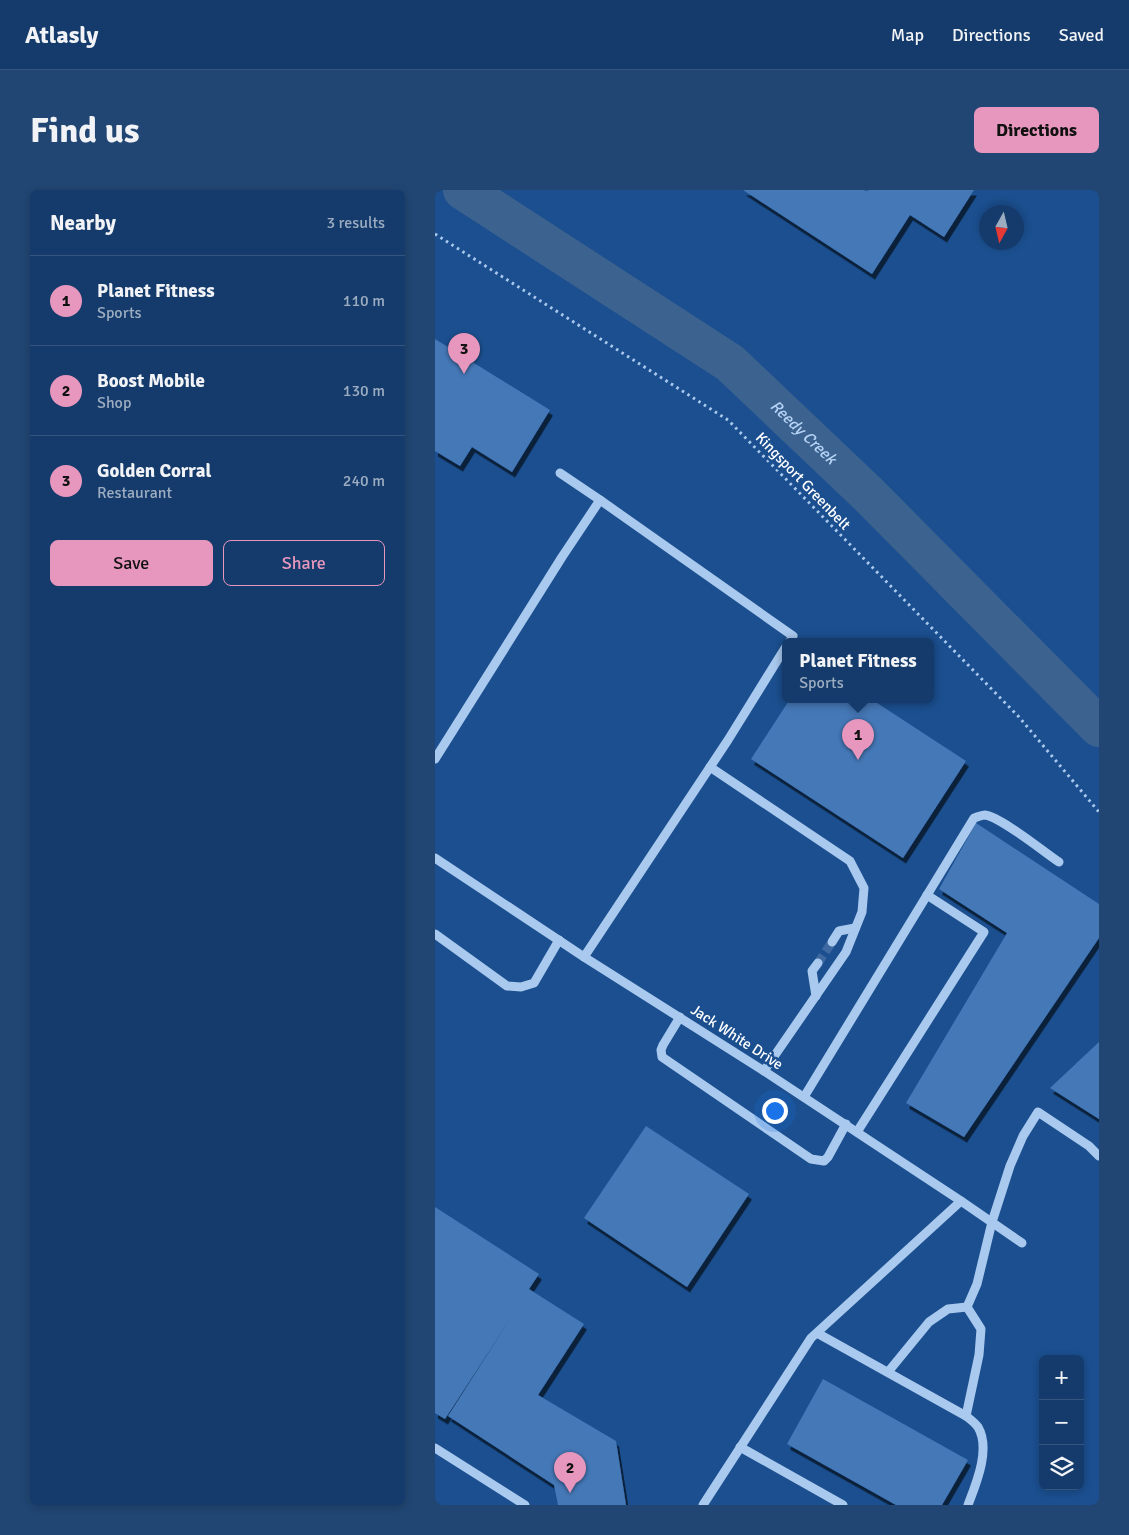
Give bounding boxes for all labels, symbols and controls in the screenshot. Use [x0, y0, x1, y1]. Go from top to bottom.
text: Atlasly [25, 20, 98, 50]
text: Map [891, 24, 924, 46]
text: Directions [952, 24, 1031, 46]
text: Saved [1059, 24, 1104, 46]
button: Directions [974, 107, 1099, 153]
text: Find us [30, 109, 140, 152]
north arrow [979, 205, 1024, 250]
text: Nearby [50, 210, 116, 236]
text: 3 results [326, 213, 385, 233]
text: Planet Fitness [97, 279, 215, 303]
text: 1 [62, 291, 70, 311]
text: 110 m [343, 291, 385, 311]
text: Sports [97, 303, 142, 323]
pin: 3 [448, 333, 480, 374]
text: Boost Mobile [97, 369, 205, 393]
text: 2 [62, 381, 70, 401]
text: 130 m [343, 381, 385, 401]
text: Shop [97, 393, 131, 413]
water label: Reedy Creek [766, 396, 842, 470]
street label: Kingsport Greenbelt [752, 428, 854, 534]
text: Golden Corral [97, 459, 211, 483]
text: 3 [62, 471, 70, 491]
text: 240 m [343, 471, 385, 491]
text: Restaurant [97, 483, 172, 503]
button: Save [50, 540, 213, 586]
button: Share [223, 540, 385, 586]
popup [782, 638, 934, 703]
text: Planet Fitness [799, 649, 917, 673]
text: Sports [799, 673, 844, 693]
pin: 1 [842, 719, 874, 760]
street label: Jack White Drive [688, 1001, 786, 1073]
your location [762, 1098, 788, 1124]
map controls [1039, 1355, 1084, 1490]
button: + [1039, 1355, 1084, 1400]
button: − [1039, 1400, 1084, 1445]
button: layers [1039, 1445, 1084, 1490]
pin: 2 [554, 1452, 586, 1493]

